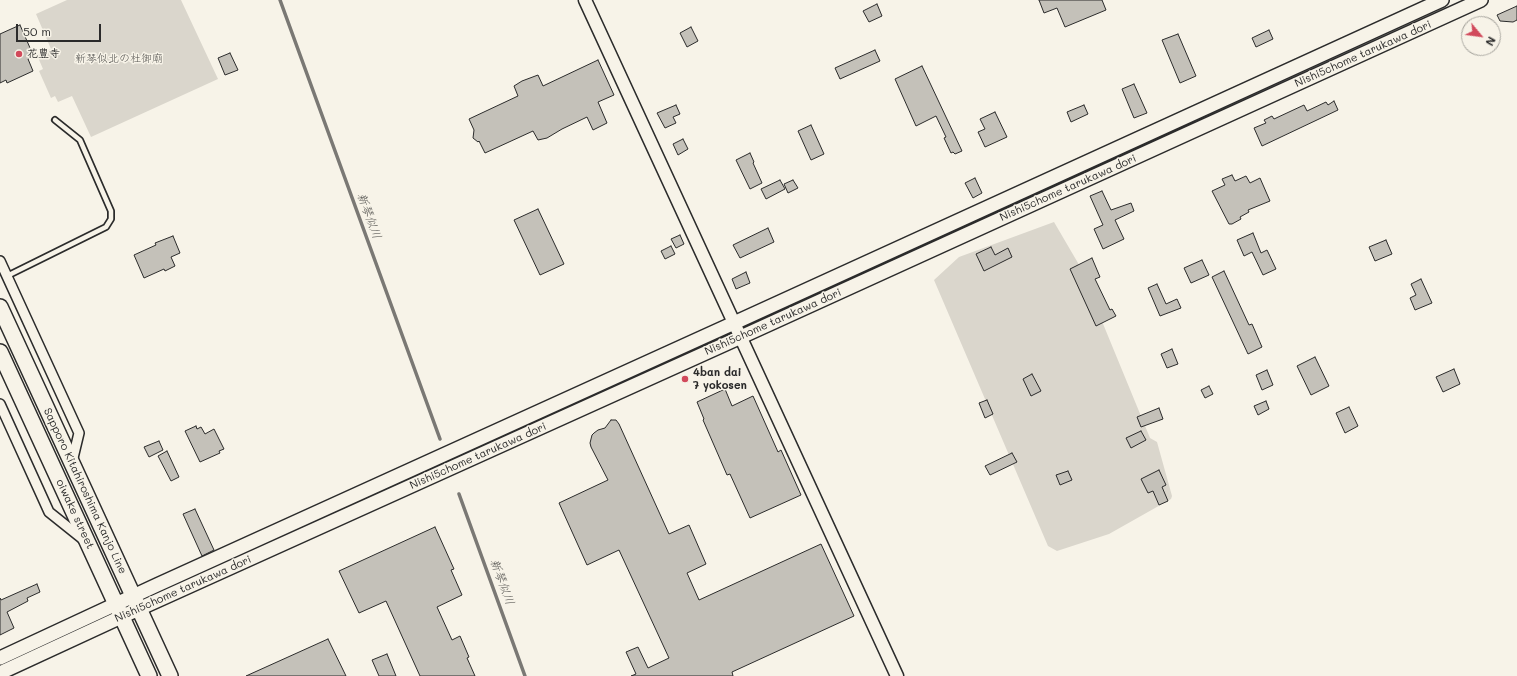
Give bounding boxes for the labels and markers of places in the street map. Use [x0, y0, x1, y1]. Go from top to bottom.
place label: 花豊寺 [27, 47, 60, 61]
marker: 花豊寺 [14, 49, 24, 59]
place label: 4ban dai 7 yokosen [693, 366, 747, 392]
marker: 4ban dai 7 yokosen [680, 374, 690, 384]

